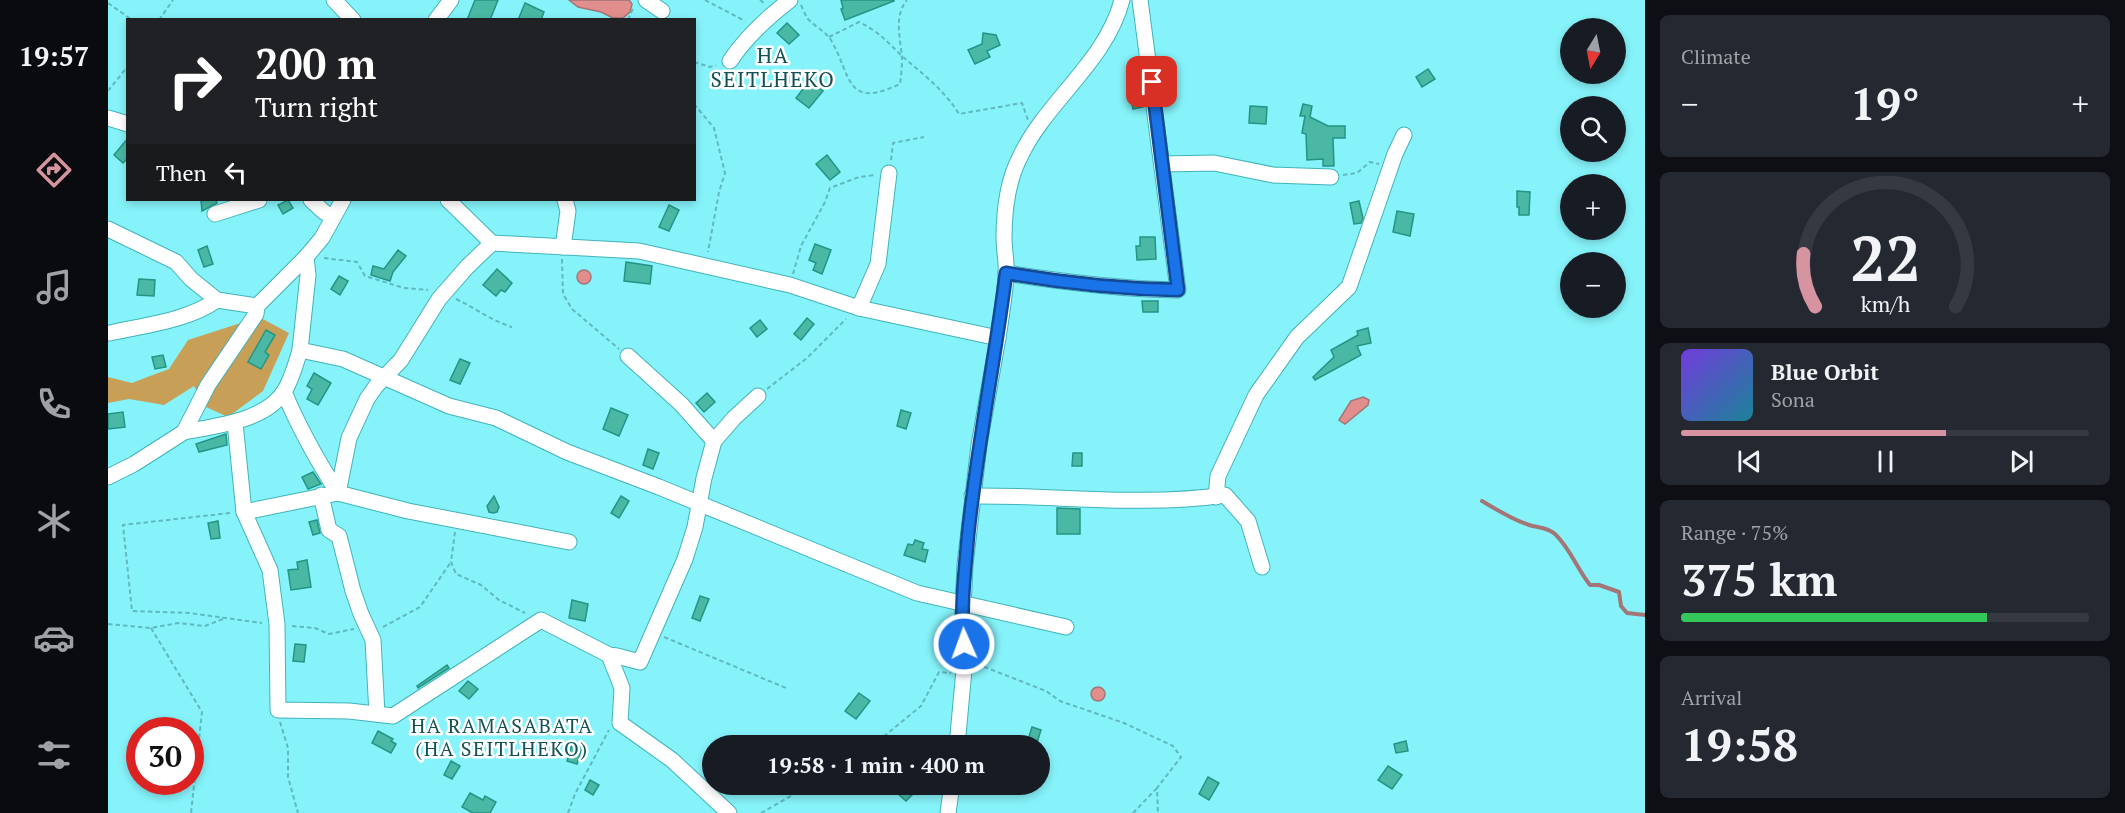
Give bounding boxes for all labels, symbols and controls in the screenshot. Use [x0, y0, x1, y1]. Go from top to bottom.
north arrow [1560, 18, 1626, 84]
map controls [1560, 18, 1626, 318]
text: 200 m [255, 35, 376, 91]
text: 19:57 [19, 38, 89, 74]
district label: HA SEITLHEKO [711, 41, 835, 93]
icon: right [156, 42, 234, 120]
text: Climate [1681, 43, 1751, 70]
pin [1126, 56, 1177, 107]
icon: arrive [1135, 65, 1168, 98]
text: 19° [1850, 73, 1920, 133]
text: − [1681, 82, 1699, 125]
text: + [2071, 82, 2089, 125]
text: Turn right [255, 89, 378, 125]
button: search [1560, 96, 1626, 162]
icon: directions [33, 149, 75, 191]
icon: left [219, 156, 252, 189]
text: Then [156, 158, 207, 187]
button: + [1560, 174, 1626, 240]
text: 22 [1850, 216, 1920, 299]
button: − [1560, 252, 1626, 318]
icon: music [33, 266, 75, 308]
text: km/h [1860, 290, 1910, 318]
text: Blue Orbit [1771, 357, 1879, 386]
icon: phone [33, 383, 75, 425]
text: Sona [1771, 386, 1815, 413]
icon: previous [1733, 445, 1766, 478]
icon: pause [1869, 445, 1902, 478]
icon: next [2005, 445, 2038, 478]
icon: climate [33, 500, 75, 542]
text: Range · 75% [1681, 519, 1788, 546]
text: 375 km [1681, 549, 1837, 609]
position arrow [932, 612, 996, 676]
icon: car [33, 617, 75, 659]
text: Arrival [1681, 684, 1742, 711]
district label: HA RAMASABATA (HA SEITLHEKO) [411, 712, 593, 762]
text: 19:58 [1681, 714, 1798, 774]
speed limit sign: 30 [126, 717, 204, 795]
icon: filters [33, 734, 75, 776]
text: 19:58 · 1 min · 400 m [767, 750, 985, 779]

